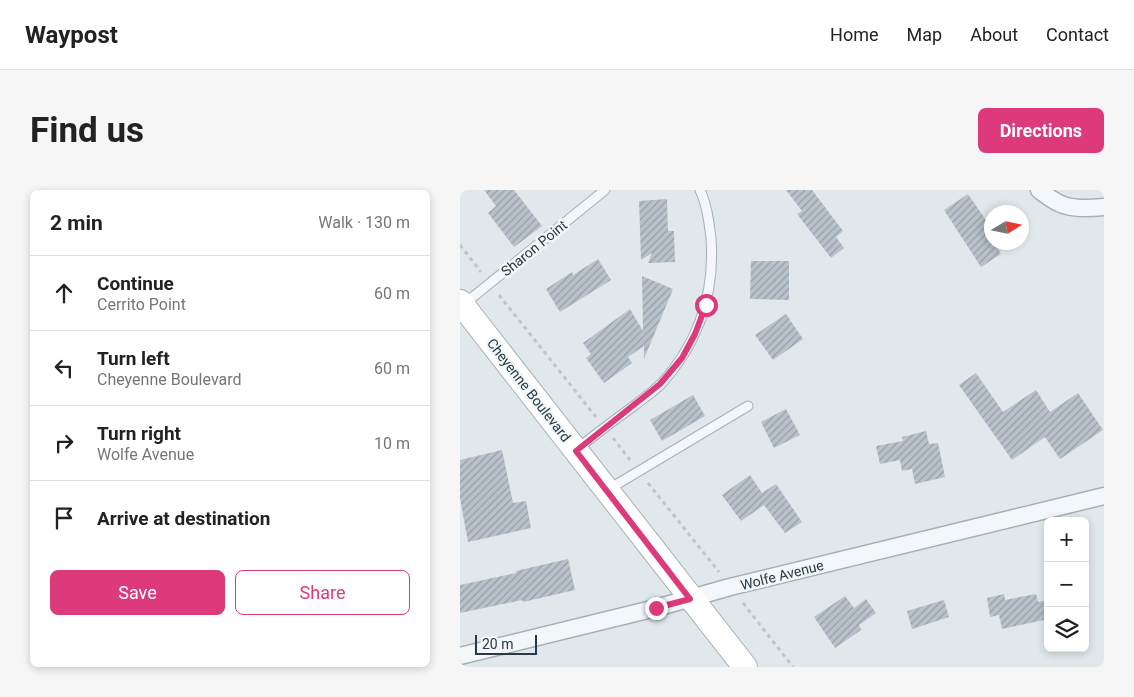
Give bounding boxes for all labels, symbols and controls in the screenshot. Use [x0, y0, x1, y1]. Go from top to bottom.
text: Waypost [25, 21, 118, 49]
text: Home [830, 24, 879, 45]
text: Map [907, 24, 942, 45]
text: About [970, 24, 1018, 45]
text: Contact [1046, 24, 1109, 45]
button: Directions [978, 108, 1104, 153]
text: Find us [30, 110, 144, 151]
north arrow [984, 205, 1029, 250]
text: 2 min [50, 211, 103, 235]
text: Walk · 130 m [318, 213, 410, 232]
street label: Sharon Point [498, 216, 570, 279]
text: Continue [97, 272, 174, 295]
icon: ahead [50, 279, 78, 307]
text: 60 m [374, 284, 410, 303]
route start [695, 294, 718, 317]
text: Cerrito Point [97, 295, 186, 314]
street label: Cheyenne Boulevard [484, 335, 574, 445]
text: Turn left [97, 347, 170, 370]
icon: left [50, 354, 78, 382]
text: 60 m [374, 359, 410, 378]
text: Cheyenne Boulevard [97, 370, 242, 389]
text: Turn right [97, 422, 181, 445]
icon: right [50, 429, 78, 457]
text: 10 m [374, 434, 410, 453]
text: Wolfe Avenue [97, 445, 194, 464]
icon: arrive [50, 504, 78, 532]
text: Arrive at destination [97, 507, 270, 530]
map controls [1044, 517, 1089, 652]
button: + [1044, 517, 1089, 562]
street label: Wolfe Avenue [739, 557, 825, 593]
button: − [1044, 562, 1089, 607]
button: Save [50, 570, 225, 615]
button: Share [235, 570, 410, 615]
route end [645, 597, 668, 620]
button: layers [1044, 607, 1089, 652]
scale bar [475, 632, 538, 655]
text: 20 m [482, 636, 514, 652]

